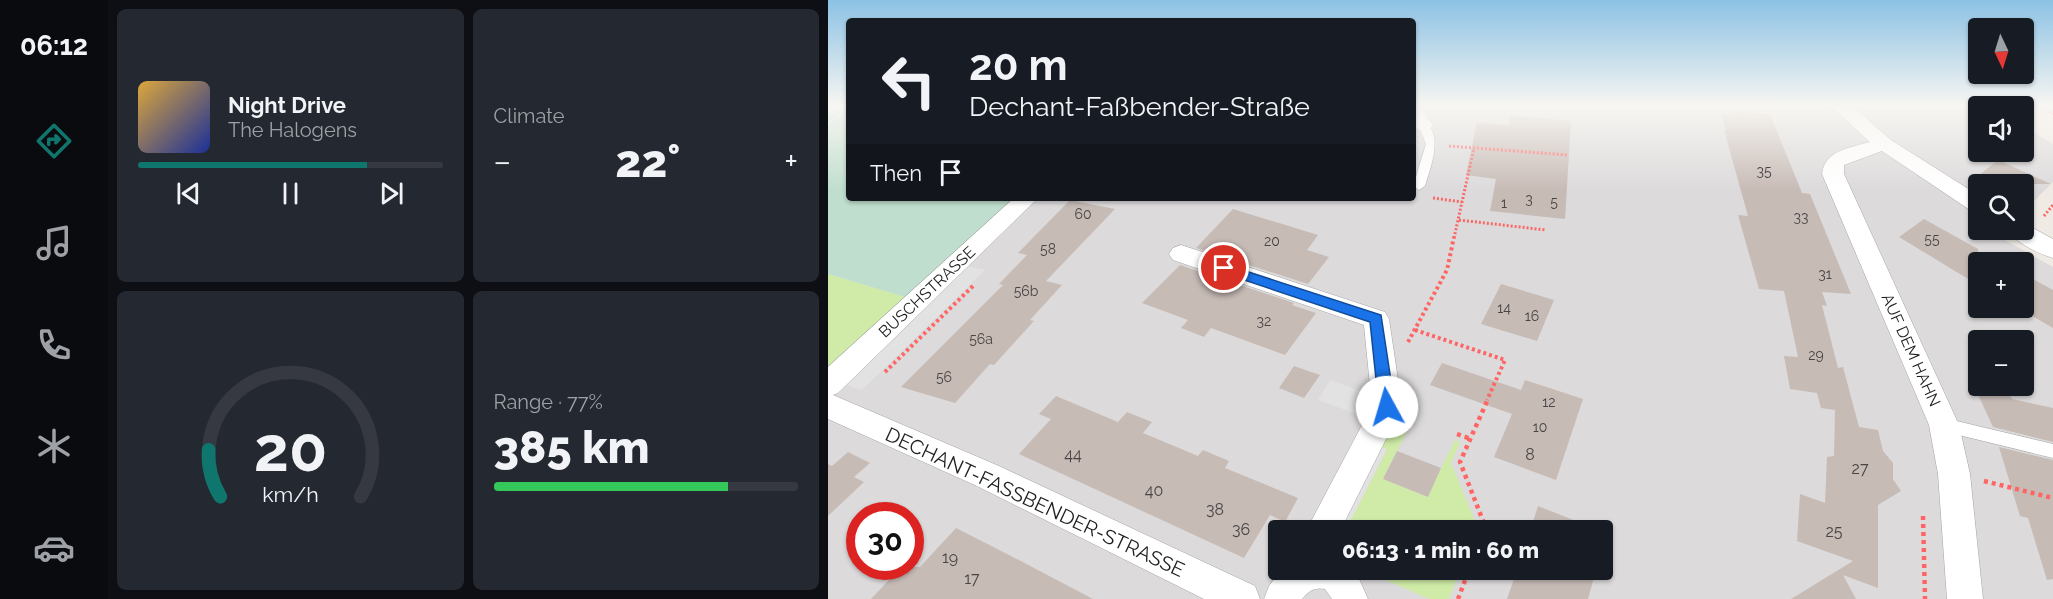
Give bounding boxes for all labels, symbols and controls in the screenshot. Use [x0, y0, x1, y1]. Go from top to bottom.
north arrow [1968, 18, 2034, 84]
map controls [1968, 18, 2034, 396]
text: 06:12 [20, 30, 88, 61]
text: 20 m [969, 41, 1068, 90]
icon: left [870, 42, 948, 120]
text: Dechant-Faßbender-Straße [969, 91, 1310, 122]
text: Night Drive [228, 92, 346, 118]
button: sound [1968, 96, 2034, 162]
text: Climate [494, 104, 565, 128]
text: The Halogens [228, 118, 357, 142]
icon: directions [33, 120, 75, 162]
text: 22° [615, 135, 680, 188]
text: − [494, 142, 511, 181]
text: + [784, 142, 798, 181]
icon: arrive [934, 156, 967, 189]
text: Then [870, 160, 922, 186]
house number: 35 [1756, 163, 1772, 179]
button: search [1968, 174, 2034, 240]
icon: previous [172, 177, 205, 210]
icon: pause [274, 177, 307, 210]
icon: next [375, 177, 408, 210]
house number: 3 [1525, 191, 1533, 207]
house number: 5 [1550, 194, 1558, 210]
house number: 1 [1501, 195, 1507, 211]
house number: 60 [1074, 206, 1092, 222]
house number: 33 [1794, 209, 1808, 225]
icon: music [33, 222, 75, 264]
house number: 55 [1924, 231, 1940, 247]
house number: 20 [1264, 233, 1280, 249]
house number: 58 [1040, 241, 1056, 257]
street label: BUSCHSTRASSE [875, 242, 979, 342]
pin [1198, 242, 1249, 293]
icon: arrive [1207, 251, 1240, 284]
button: + [1968, 252, 2034, 318]
house number: 31 [1818, 266, 1832, 282]
house number: 56b [1014, 283, 1039, 299]
street label: AUF DEM HAHN [1878, 291, 1944, 409]
house number: 14 [1497, 300, 1511, 316]
house number: 16 [1525, 308, 1539, 324]
house number: 32 [1257, 313, 1271, 329]
icon: phone [33, 324, 75, 366]
button: − [1968, 330, 2034, 396]
house number: 56a [969, 331, 993, 347]
house number: 29 [1808, 347, 1824, 363]
house number: 56 [936, 369, 952, 385]
position arrow [1355, 375, 1419, 439]
text: Range · 77% [494, 390, 603, 414]
house number: 12 [1542, 394, 1556, 410]
text: 20 [253, 412, 327, 486]
house number: 10 [1533, 419, 1547, 435]
text: 385 km [494, 421, 650, 474]
street label: DECHANT-FASSBENDER-STRASSE [882, 422, 1188, 582]
icon: climate [33, 425, 75, 467]
house number: 44 [1064, 445, 1082, 464]
house number: 8 [1525, 445, 1535, 464]
house number: 27 [1852, 459, 1869, 478]
house number: 40 [1145, 481, 1163, 500]
text: km/h [262, 483, 319, 508]
house number: 38 [1206, 500, 1224, 519]
speed limit sign: 30 [846, 502, 924, 580]
house number: 36 [1232, 520, 1250, 539]
house number: 25 [1825, 522, 1843, 541]
icon: car [33, 527, 75, 569]
text: 06:13 · 1 min · 60 m [1342, 537, 1539, 563]
house number: 19 [942, 548, 958, 567]
house number: 17 [964, 569, 980, 588]

